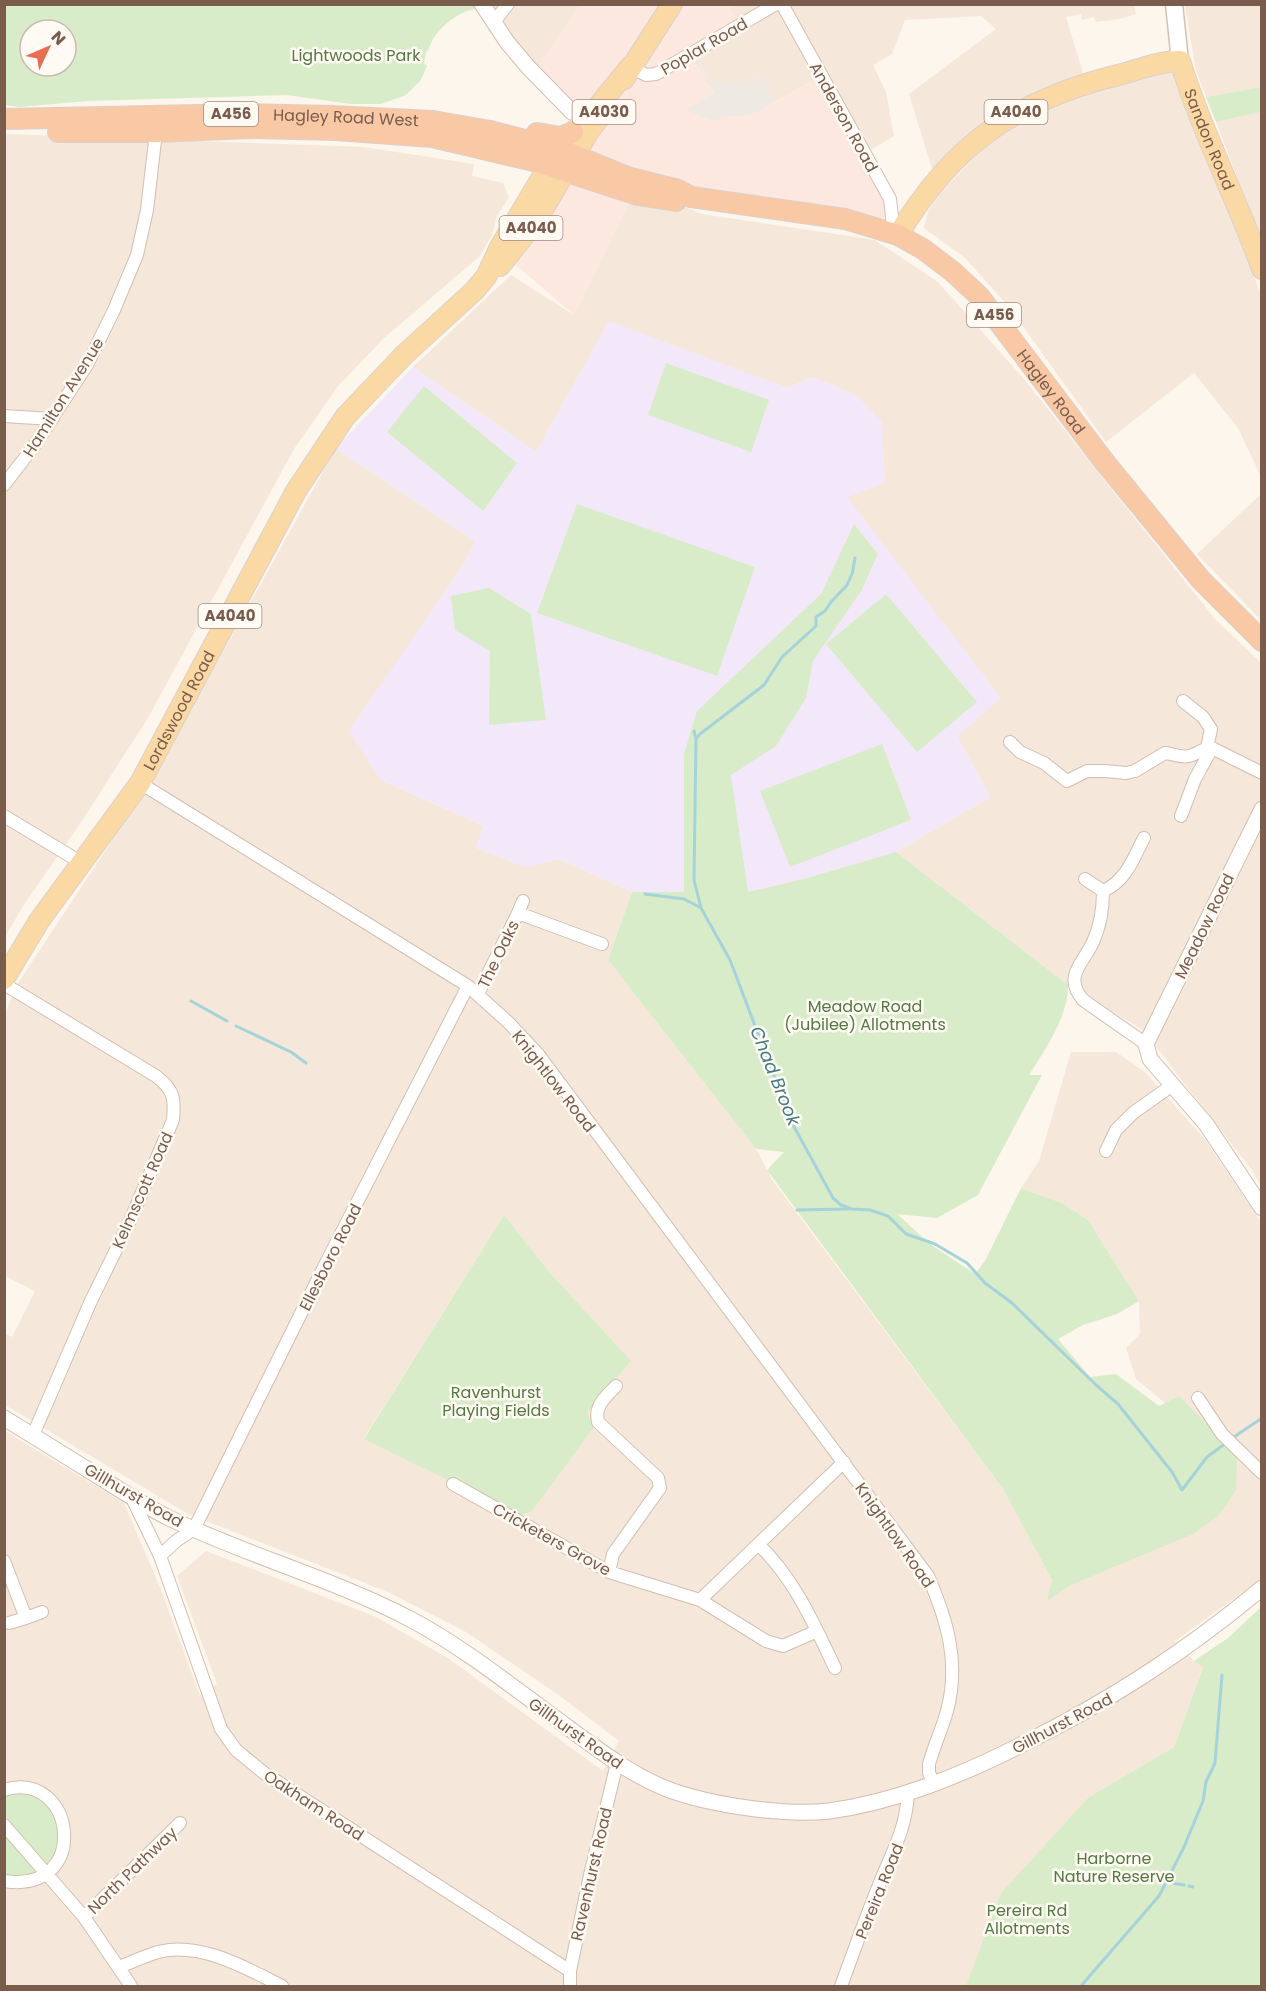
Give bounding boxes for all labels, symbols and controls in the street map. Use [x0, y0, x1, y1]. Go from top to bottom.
street label: Poplar Road [657, 12, 752, 81]
north arrow [18, 18, 78, 78]
text: N [46, 26, 71, 50]
park label: Lightwoods Park [291, 44, 421, 67]
street label: Anderson Road [804, 58, 883, 176]
street label: Sandon Road [1178, 86, 1240, 194]
road number: A4030 [572, 100, 636, 124]
road number: A4040 [984, 100, 1048, 124]
road number: A456 [204, 102, 258, 126]
street label: Hagley Road West [273, 104, 419, 132]
road number: A4040 [500, 216, 562, 240]
road number: A456 [967, 303, 1021, 327]
street label: Hamilton Avenue [17, 333, 109, 461]
street label: Hagley Road [1011, 345, 1091, 439]
road number: A4040 [198, 604, 262, 628]
street label: Lordswood Road [138, 647, 221, 775]
street label: Meadow Road [1169, 870, 1240, 983]
street label: The Oaks [472, 916, 525, 992]
park label: Meadow Road (Jubilee) Allotments [784, 995, 946, 1036]
water label: Chad Brook [744, 1022, 807, 1130]
street label: Knightlow Road [506, 1025, 601, 1137]
street label: Kelmscott Road [106, 1128, 179, 1252]
street label: Ellesboro Road [294, 1200, 367, 1315]
park label: Ravenhurst Playing Fields [442, 1381, 550, 1422]
street label: Gillhurst Road [80, 1458, 187, 1533]
street label: Knightlow Road [850, 1478, 940, 1593]
street label: Cricketers Grove [488, 1497, 615, 1582]
street label: Gillhurst Road [1008, 1687, 1117, 1760]
street label: Gillhurst Road [524, 1692, 628, 1775]
street label: Oakham Road [259, 1764, 368, 1846]
street label: Ravenhurst Road [565, 1805, 618, 1943]
street label: North Pathway [82, 1821, 182, 1919]
street label: Pereira Road [850, 1840, 909, 1943]
park label: Harborne Nature Reserve [1053, 1847, 1175, 1888]
park label: Pereira Rd Allotments [984, 1899, 1070, 1940]

